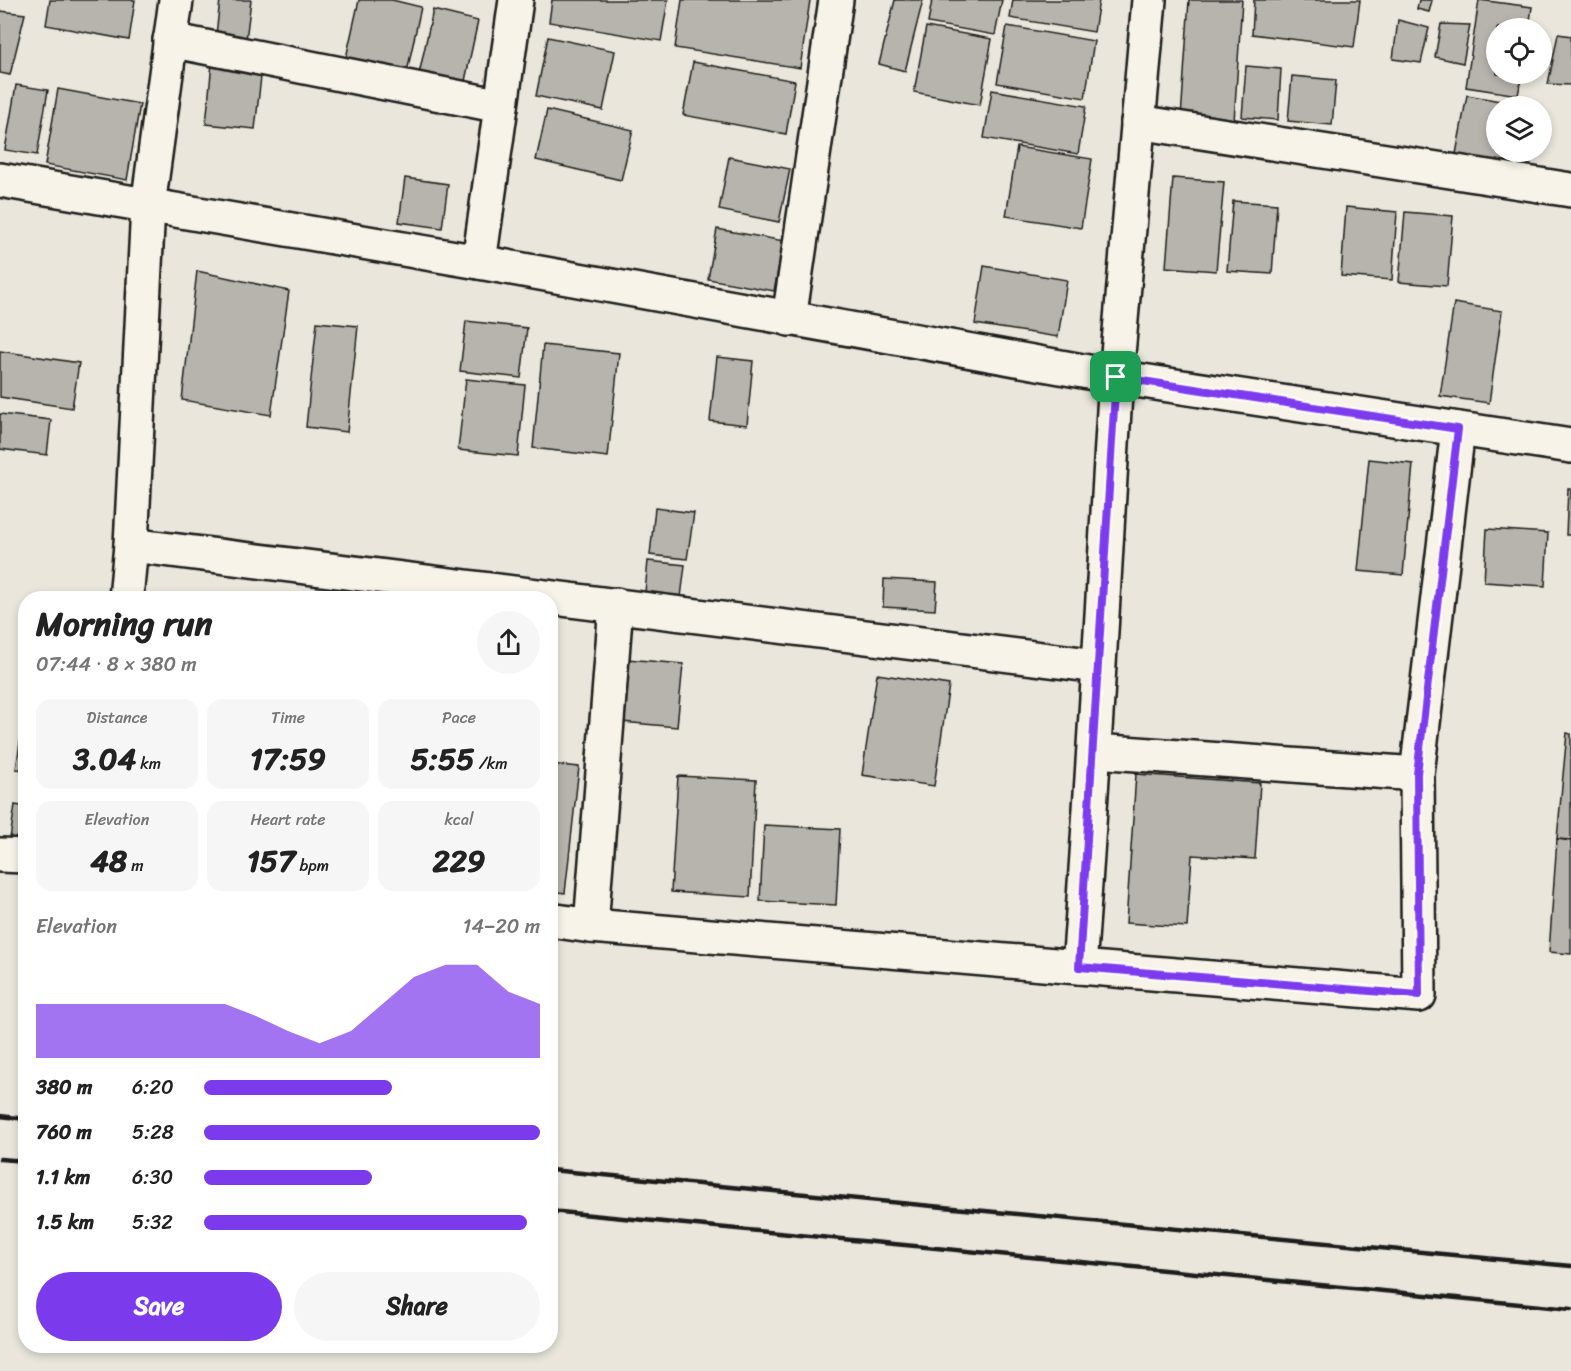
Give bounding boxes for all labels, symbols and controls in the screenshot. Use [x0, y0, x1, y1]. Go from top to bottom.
map controls [1486, 18, 1552, 162]
button: locate [1486, 18, 1552, 84]
button: layers [1486, 96, 1552, 162]
pin [1090, 351, 1141, 402]
icon: arrive [1099, 360, 1132, 393]
text: Morning run [36, 595, 212, 653]
button: share [477, 611, 540, 674]
text: 07:44 · 8 × 380 m [36, 647, 197, 682]
text: Distance [87, 703, 147, 732]
text: Time [271, 703, 305, 732]
text: Pace [442, 703, 476, 732]
text: 3.04 [73, 732, 136, 786]
text: 17:59 [250, 732, 326, 786]
text: 5:55 [411, 732, 475, 786]
text: km [136, 749, 161, 778]
text: /km [475, 749, 507, 778]
text: Elevation [85, 805, 149, 834]
text: Heart rate [250, 805, 326, 834]
text: kcal [444, 805, 474, 834]
text: 48 [90, 834, 127, 888]
text: 157 [247, 834, 295, 888]
text: 229 [432, 834, 486, 888]
text: m [127, 851, 144, 880]
text: bpm [295, 851, 329, 880]
text: Elevation [36, 909, 117, 944]
text: 14–20 m [463, 909, 540, 944]
text: 380 m [36, 1070, 92, 1105]
text: 6:20 [132, 1070, 174, 1105]
text: 760 m [36, 1115, 92, 1150]
text: 5:28 [132, 1115, 174, 1150]
text: 1.1 km [36, 1160, 90, 1195]
text: 6:30 [132, 1160, 173, 1195]
text: 1.5 km [36, 1205, 94, 1240]
text: 5:32 [132, 1205, 173, 1240]
button: Save [36, 1272, 282, 1341]
button: Share [294, 1272, 540, 1341]

